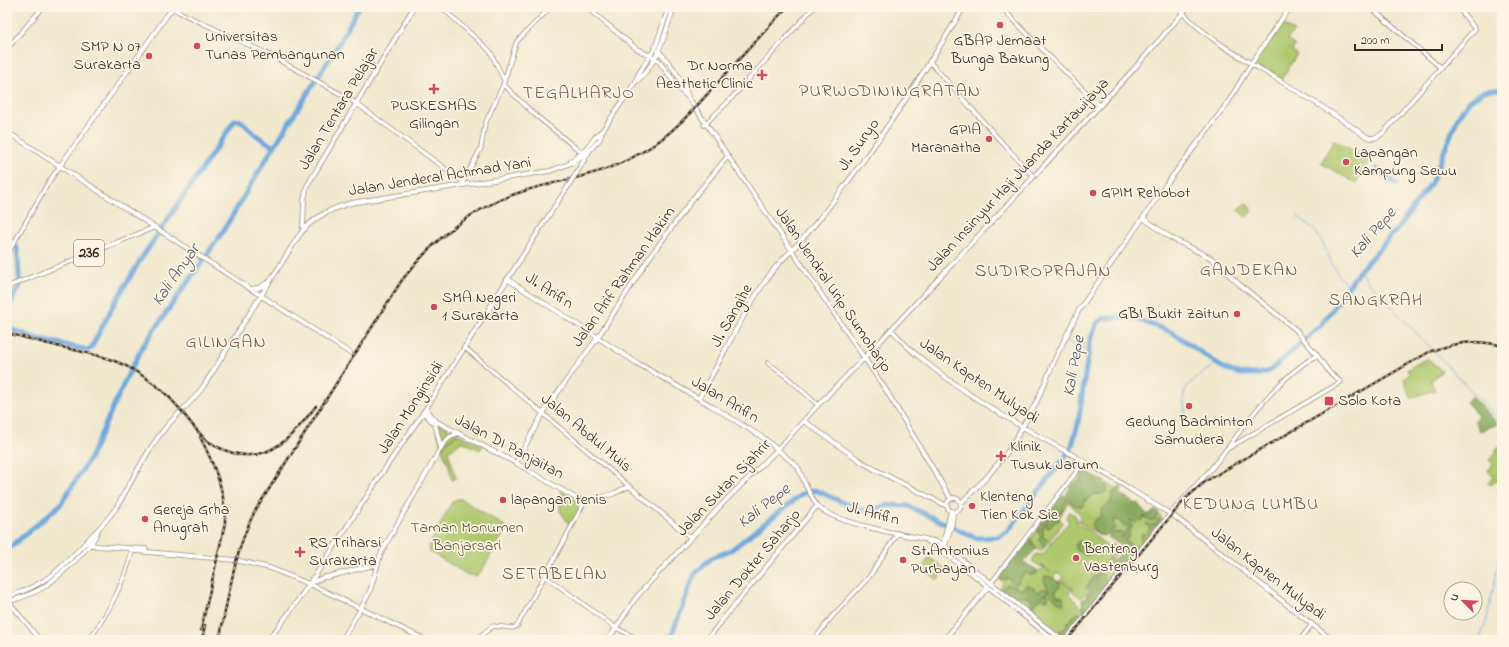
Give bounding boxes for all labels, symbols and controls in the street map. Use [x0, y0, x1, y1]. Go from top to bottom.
marker: GBAP Jemaat Bunga Bakung [995, 20, 1005, 30]
place label: Universitas Tunas Pembangunan [205, 25, 345, 67]
scale bar [1355, 26, 1442, 52]
place label: GBAP Jemaat Bunga Bakung [950, 29, 1049, 71]
text: 200 m [1361, 32, 1390, 50]
place label: SMP N 07 Surakarta [73, 35, 141, 77]
marker: Universitas Tunas Pembangunan [192, 41, 202, 51]
street label: Jalan Tentara Pelajar [293, 43, 385, 175]
marker: SMP N 07 Surakarta [144, 51, 154, 61]
place label: Dr Norma Aesthetic Clinic [656, 54, 754, 96]
marker: Dr Norma Aesthetic Clinic [756, 69, 768, 81]
street label: Jalan Insinyur Haji Juanda Kartawijaya [921, 72, 1115, 278]
district label: PURWODININGRATAN [799, 79, 981, 105]
district label: TEGALHARJO [523, 81, 635, 107]
marker: PUSKESMAS Gilingan [428, 83, 440, 95]
place label: PUSKESMAS Gilingan [391, 94, 477, 136]
street label: Jl. Suryo [832, 114, 886, 176]
place label: GPIA Maranatha [911, 118, 981, 160]
marker: GPIA Maranatha [984, 134, 994, 144]
place label: Lapangan Kampung Sewu [1354, 141, 1457, 183]
street label: Jalan Jenderal Achmad Yani [347, 151, 533, 203]
marker: Lapangan Kampung Sewu [1341, 157, 1351, 167]
place label: GPIM Rehobot [1101, 181, 1191, 205]
marker: GPIM Rehobot [1088, 188, 1098, 198]
water label: Kali Pepe [1344, 201, 1403, 264]
street label: Jalan Arif Rahman Hakim [566, 202, 682, 352]
street label: Jalan Jendral Urip Sumoharjo [769, 203, 897, 377]
water label: Kali Anyar [146, 237, 209, 312]
road number: 236 [74, 240, 104, 266]
district label: GANDEKAN [1200, 258, 1298, 284]
district label: SUDIROPRAJAN [975, 259, 1111, 285]
street label: Jl. Arifin [520, 266, 578, 316]
street label: Jl. Sangihe [705, 279, 760, 352]
place label: SMA Negeri 1 Surakarta [442, 286, 519, 328]
district label: SANGKRAH [1329, 288, 1423, 314]
marker: SMA Negeri 1 Surakarta [429, 302, 439, 312]
place label: GBI Bukit Zaitun [1118, 302, 1229, 326]
marker: GBI Bukit Zaitun [1232, 309, 1242, 319]
district label: GILINGAN [185, 330, 267, 356]
street label: Jalan Kapten Mulyadi [914, 332, 1044, 430]
water label: Kali Pepe [1056, 332, 1092, 398]
street label: Jalan Monginsidi [372, 357, 450, 459]
street label: Jalan Arifin [686, 370, 764, 430]
street label: Jalan Abdul Muis [535, 388, 637, 478]
place label: Solo Kota [1338, 389, 1401, 413]
marker: Solo Kota [1323, 395, 1335, 407]
marker: Gedung Badminton Samudera [1184, 401, 1194, 411]
street label: Jalan DI Panjaitan [450, 408, 568, 486]
place label: Gedung Badminton Samudera [1125, 410, 1253, 452]
street label: Jalan Sutan Sjahrir [671, 434, 777, 542]
place label: Klinik Tusuk Jarum [1010, 435, 1099, 477]
marker: Klinik Tusuk Jarum [995, 450, 1007, 462]
water label: Kali Pepe [732, 477, 797, 535]
place label: Klenteng Tien Kok Sie [980, 485, 1059, 527]
place label: lapangan tenis [511, 488, 607, 512]
district label: KEDUNG LUMBU [1183, 492, 1319, 518]
marker: lapangan tenis [498, 495, 508, 505]
street label: Jl. Arifin [844, 495, 902, 533]
place label: Gereja Grha Anugrah [153, 498, 229, 540]
marker: Klenteng Tien Kok Sie [967, 501, 977, 511]
street label: Jalan Dokter Saharjo [699, 504, 807, 626]
marker: Gereja Grha Anugrah [140, 514, 150, 524]
park label: Taman Monumen Banjarsari [410, 516, 524, 558]
street label: Jalan Kapten Mulyadi [1205, 521, 1331, 627]
place label: RS Triharsi Surakarta [309, 531, 381, 573]
place label: Benteng Vastenburg [1083, 537, 1158, 579]
place label: St.Antonius Purbayan [911, 539, 989, 581]
marker: RS Triharsi Surakarta [294, 546, 306, 558]
marker: Benteng Vastenburg [1071, 553, 1081, 563]
marker: St.Antonius Purbayan [898, 555, 908, 565]
district label: SETABELAN [502, 562, 608, 588]
north arrow [1443, 581, 1483, 621]
text: U [1446, 591, 1464, 604]

